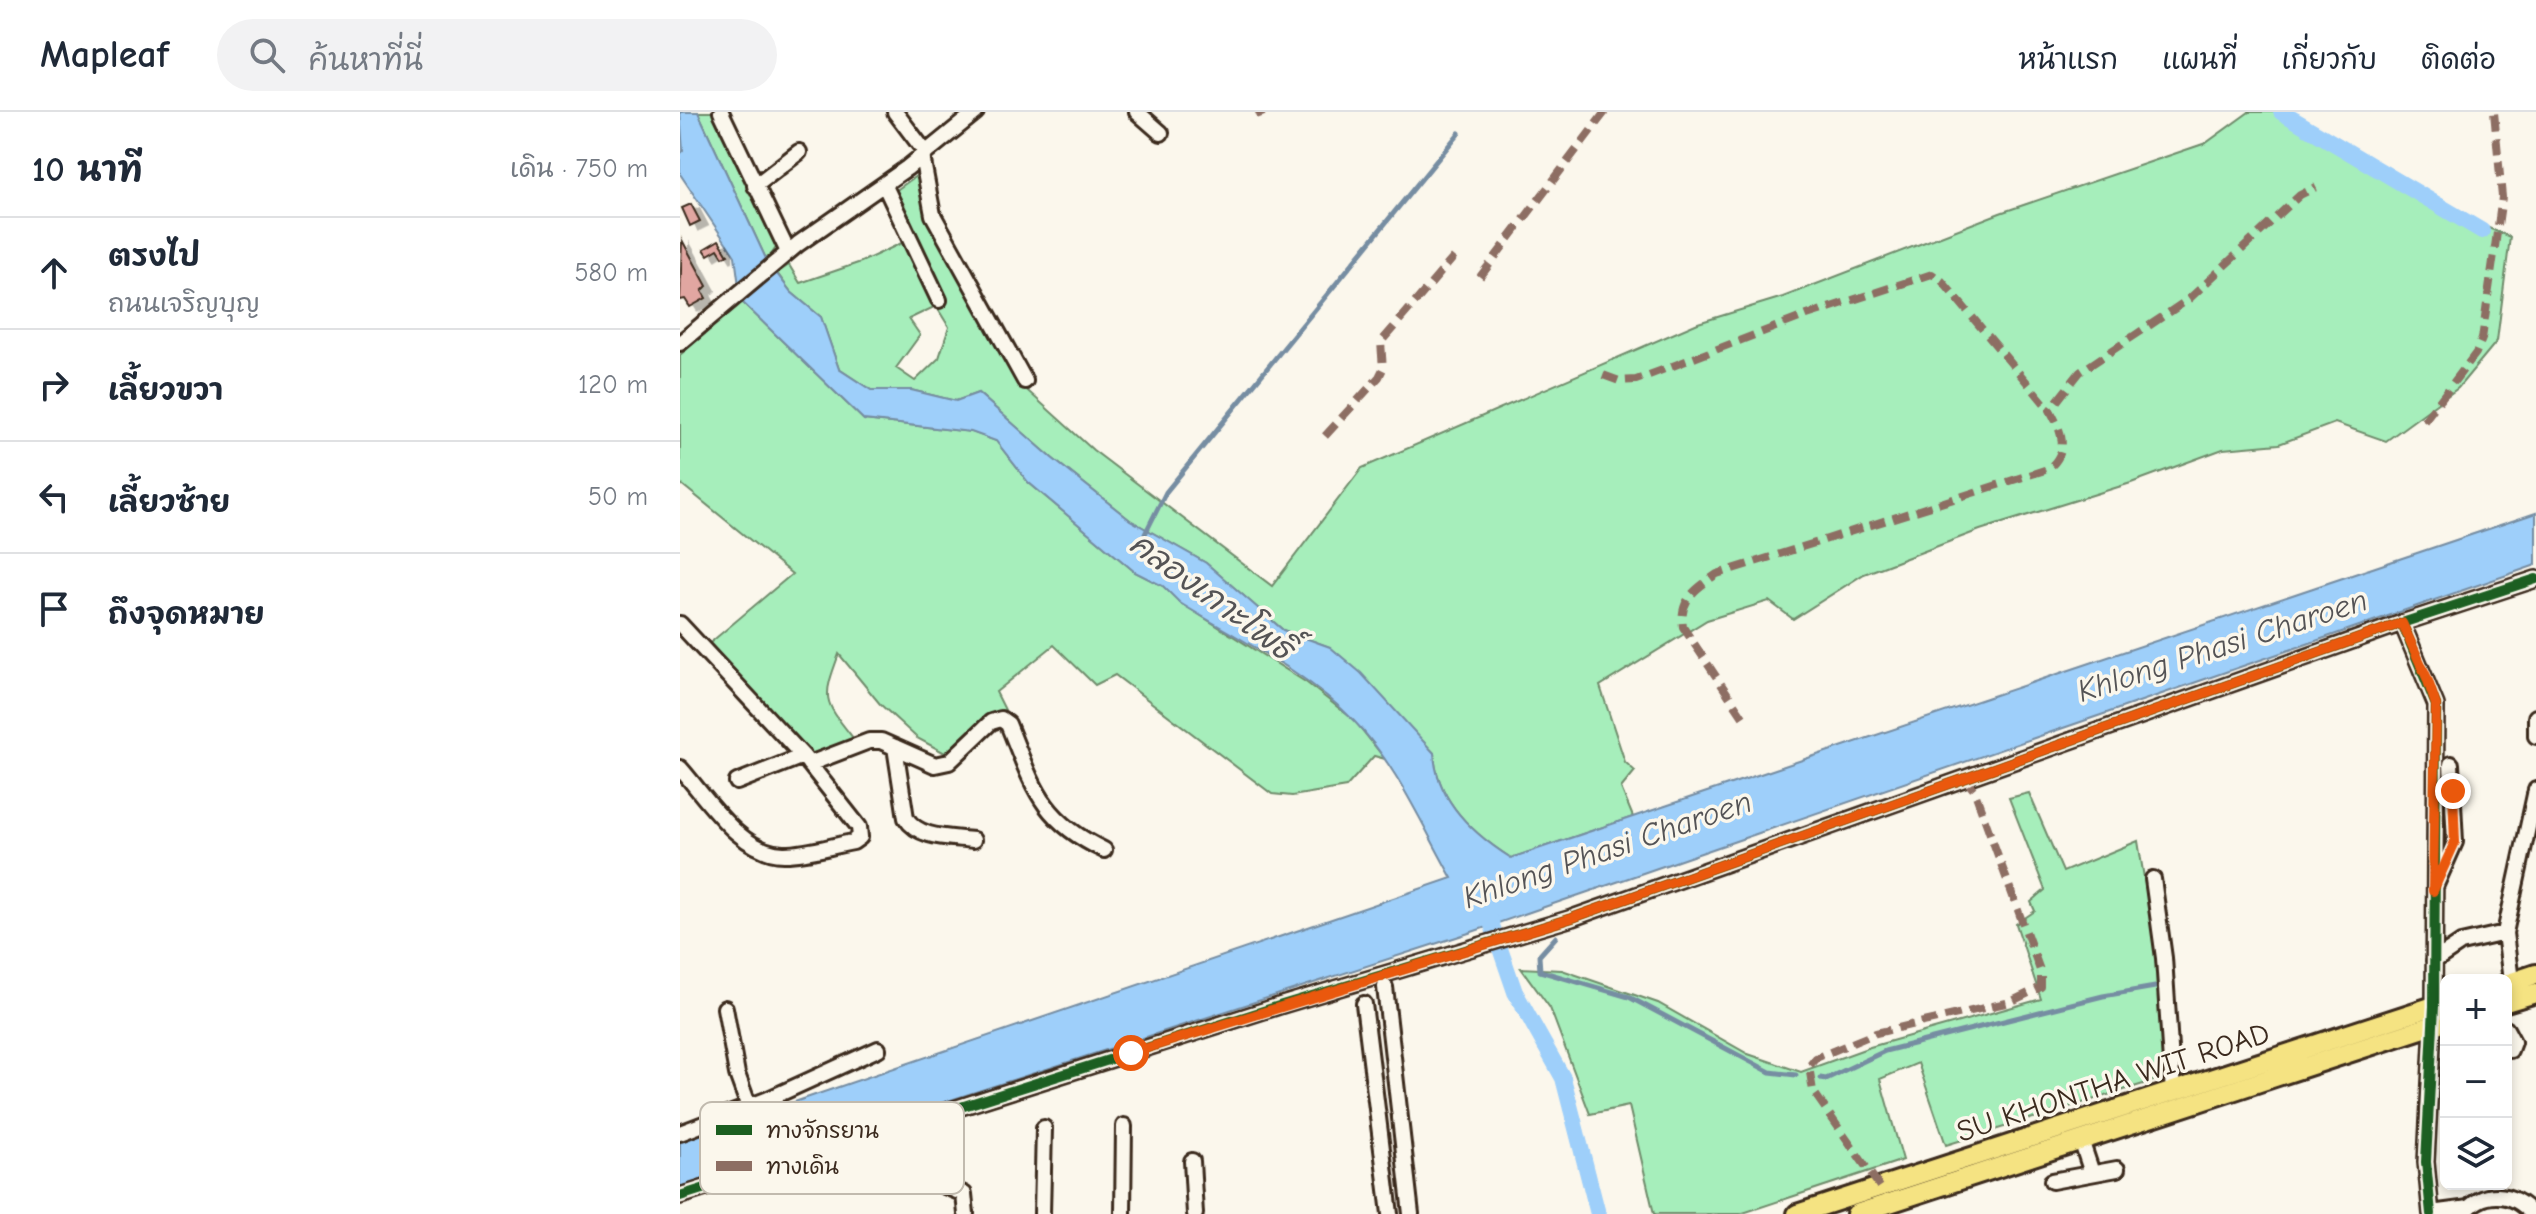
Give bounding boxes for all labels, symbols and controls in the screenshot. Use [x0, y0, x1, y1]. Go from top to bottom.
search box [217, 19, 777, 91]
text: Mapleaf [40, 33, 169, 77]
icon: search [245, 33, 289, 77]
text: ค้นหาที่นี่ [309, 43, 423, 78]
text: หน้าแรก [2018, 44, 2118, 76]
text: แผนที่ [2162, 44, 2238, 76]
text: เกี่ยวกับ [2282, 44, 2377, 76]
text: ติดต่อ [2421, 44, 2496, 76]
text: 10 นาที [32, 150, 142, 190]
text: เดิน · 750 m [510, 154, 648, 184]
text: ตรงไป [108, 239, 200, 274]
icon: ahead [32, 251, 76, 295]
text: 580 m [574, 258, 648, 288]
text: ถนนเจริญบุญ [108, 289, 260, 319]
icon: right [32, 363, 76, 407]
text: 120 m [578, 370, 648, 400]
text: เลี้ยวขวา [108, 373, 223, 408]
icon: left [32, 475, 76, 519]
text: 50 m [588, 482, 648, 512]
text: เลี้ยวซ้าย [108, 485, 230, 520]
water label: คลองเกาะโพธิ์ [1123, 516, 1314, 673]
water label: Khlong Phasi Charoen [2072, 581, 2372, 710]
icon: arrive [32, 587, 76, 631]
text: ถึงจุดหมาย [108, 597, 265, 632]
route end [2435, 773, 2471, 809]
water label: Khlong Phasi Charoen [1458, 783, 1756, 916]
map controls [2440, 974, 2512, 1190]
button: + [2440, 974, 2512, 1046]
street label: SU KHONTHA WIT ROAD [1952, 1015, 2274, 1150]
route start [1113, 1035, 1149, 1071]
button: − [2440, 1046, 2512, 1118]
legend [700, 1102, 964, 1194]
text: ทางจักรยาน [766, 1118, 879, 1144]
button: layers [2440, 1118, 2512, 1190]
text: ทางเดิน [766, 1153, 839, 1180]

